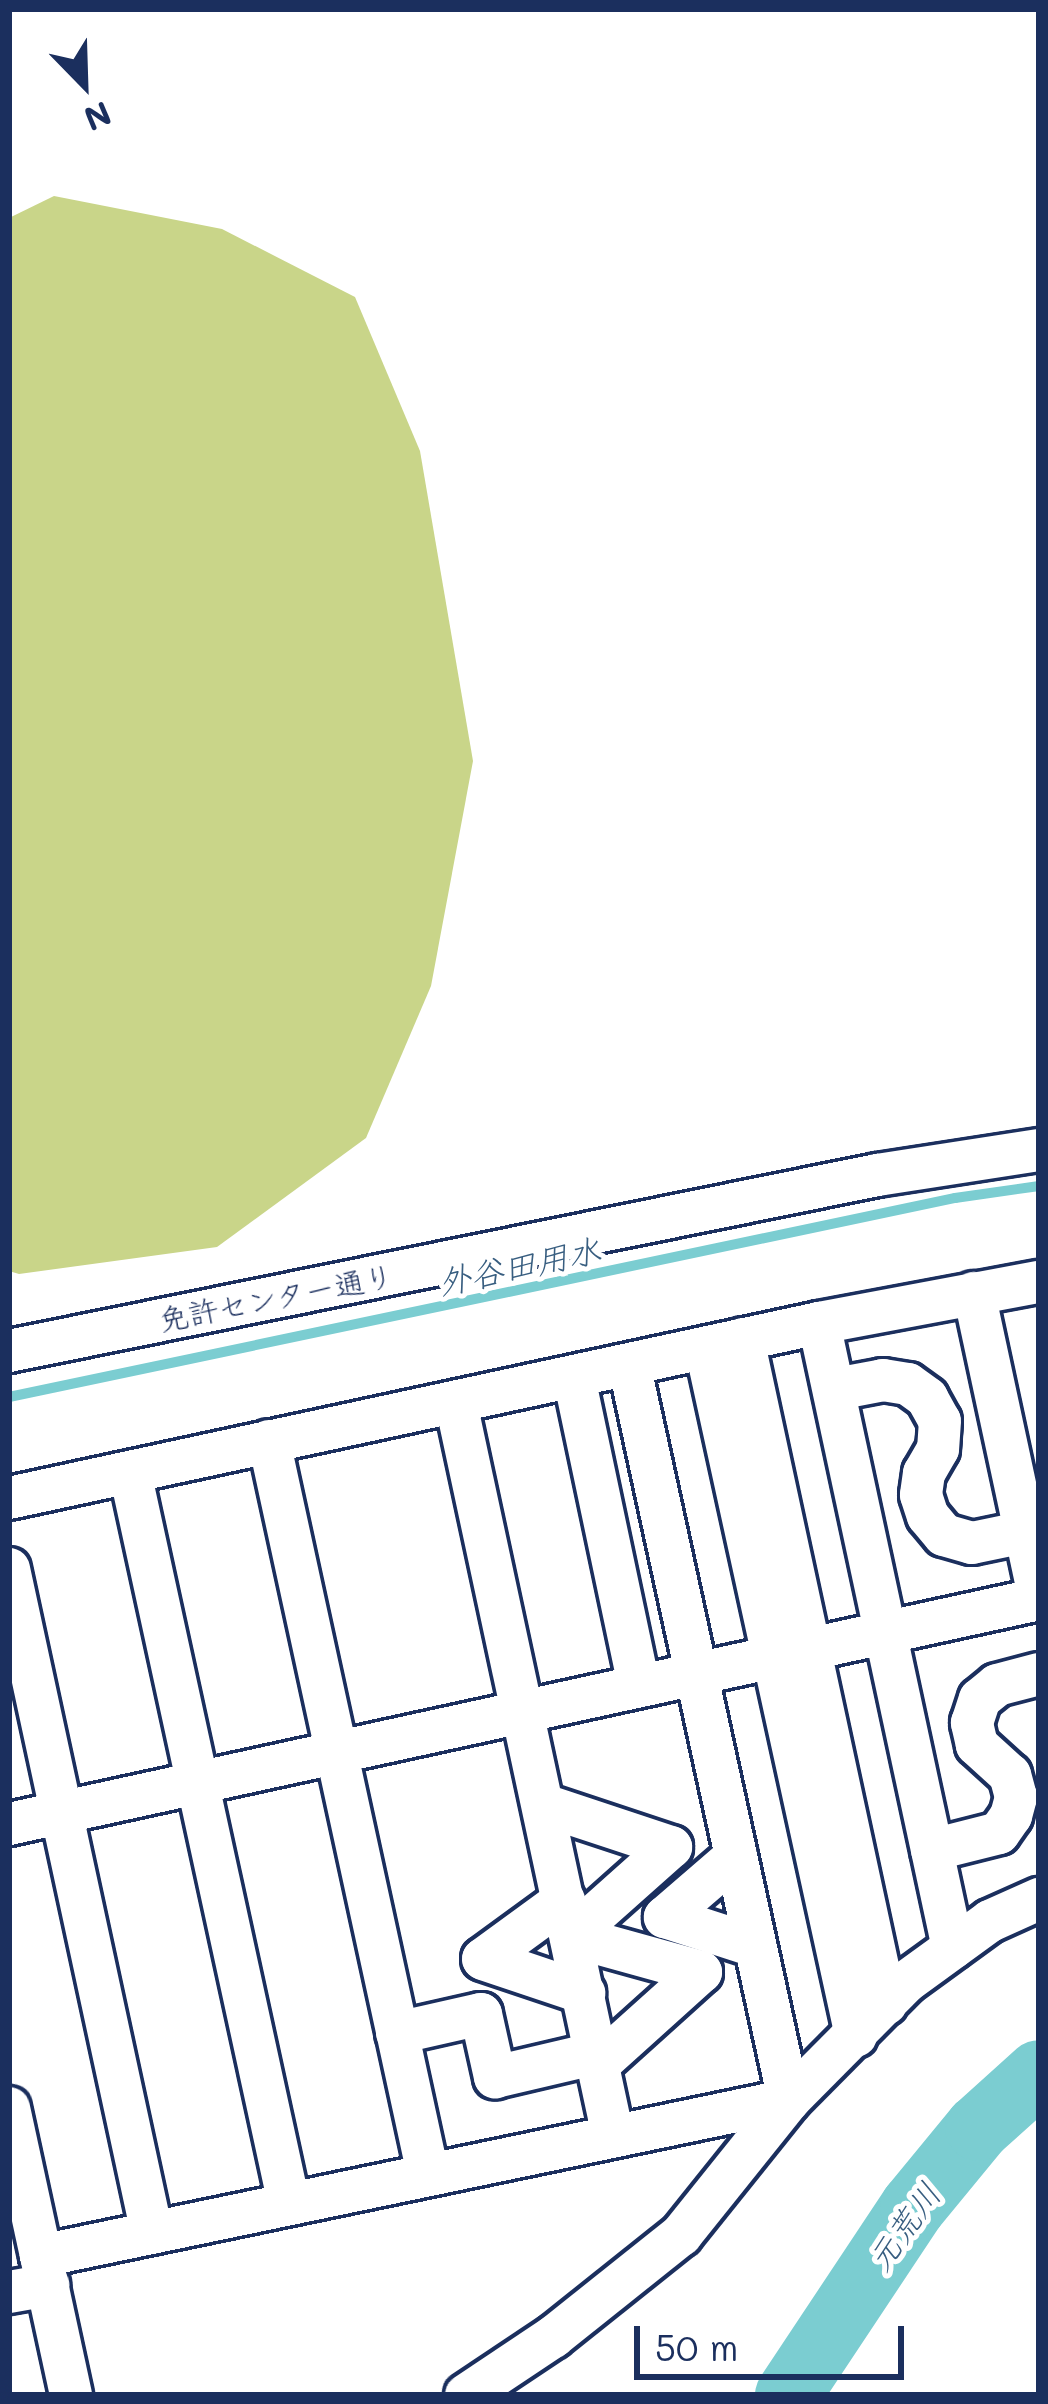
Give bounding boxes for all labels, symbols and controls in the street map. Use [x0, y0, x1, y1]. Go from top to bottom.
north arrow [24, 24, 144, 144]
text: N [78, 93, 118, 142]
water label: 外谷田用水 [434, 1228, 604, 1302]
street label: 免許センター通り [155, 1256, 397, 1338]
water label: 元荒川 [858, 2174, 948, 2278]
scale bar [640, 2302, 910, 2376]
text: 50 m [655, 2323, 738, 2370]

